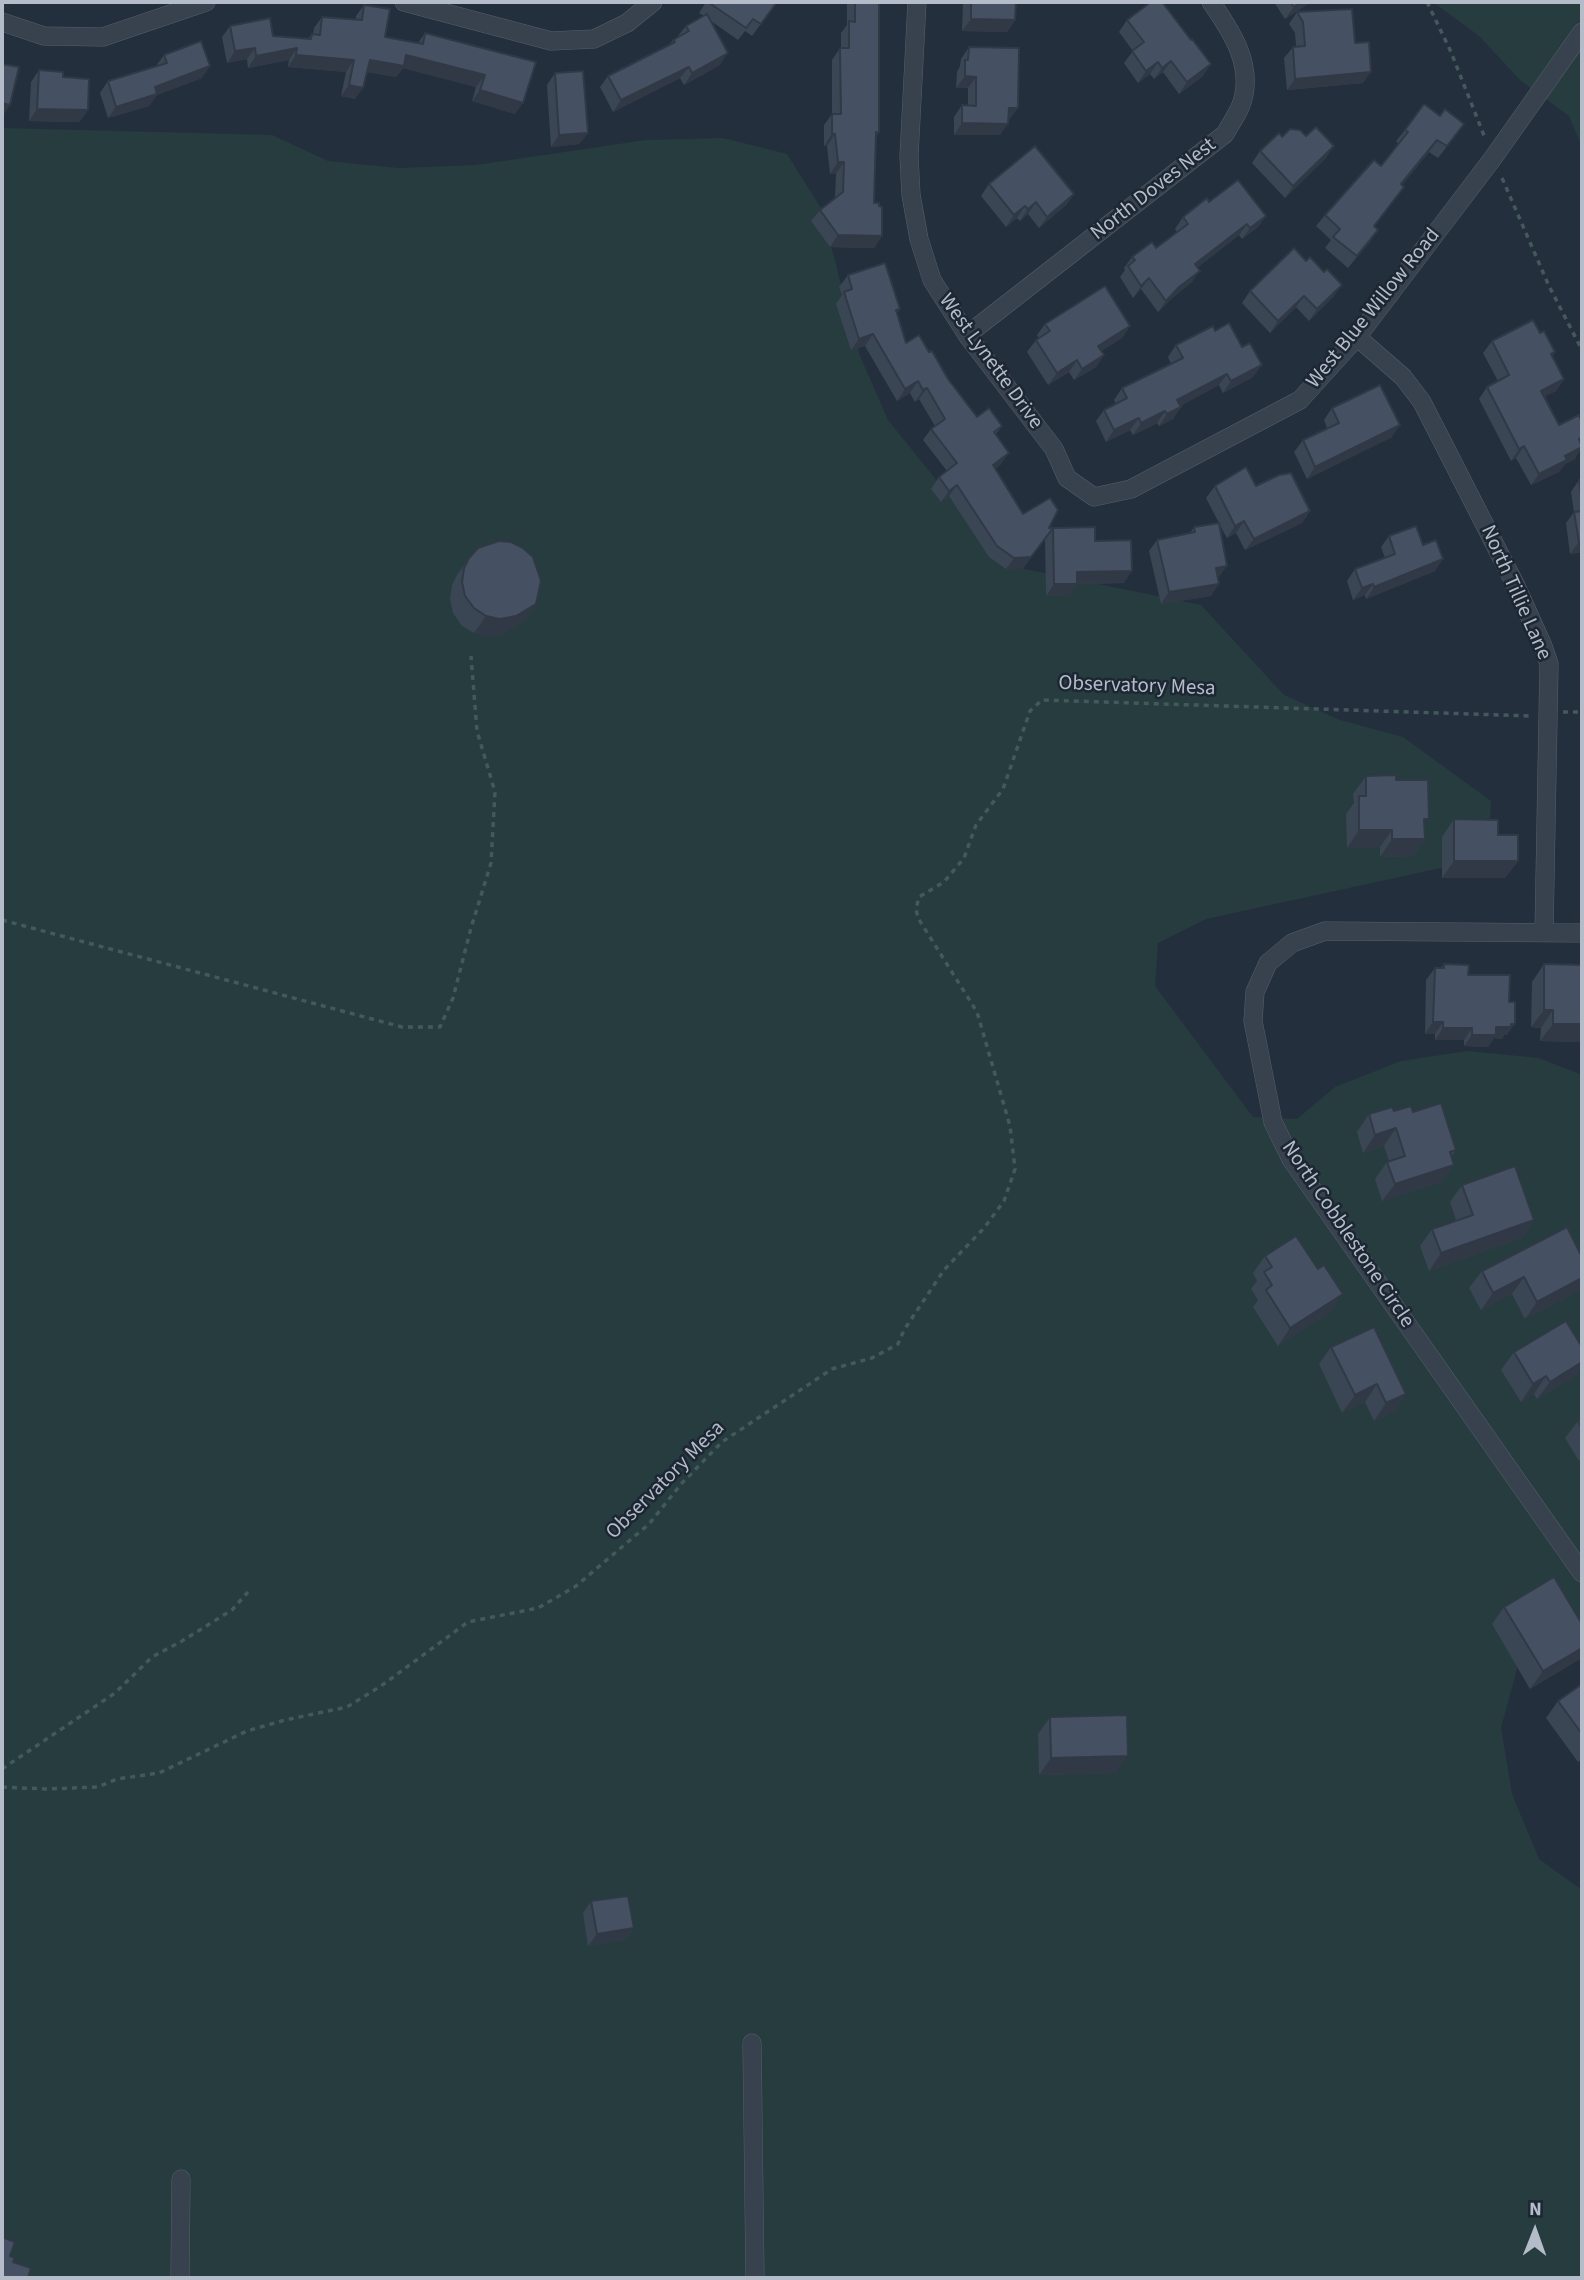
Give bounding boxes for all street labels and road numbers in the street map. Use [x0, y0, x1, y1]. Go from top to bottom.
street label: North Doves Nest [1086, 133, 1222, 247]
street label: West Blue Willow Road [1302, 224, 1446, 394]
street label: West Lynette Drive [932, 289, 1048, 435]
street label: North Tillie Lane [1474, 522, 1556, 664]
street label: Observatory Mesa [1058, 672, 1216, 702]
street label: North Cobblestone Circle [1275, 1137, 1419, 1333]
street label: Observatory Mesa [601, 1416, 731, 1546]

